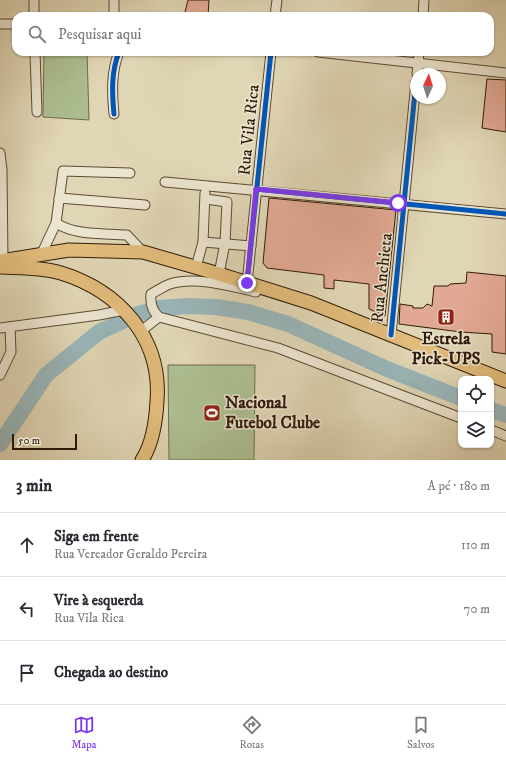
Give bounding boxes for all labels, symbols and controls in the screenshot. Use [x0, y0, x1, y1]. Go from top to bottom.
search box [12, 12, 494, 56]
icon: search [26, 23, 48, 45]
text: Pesquisar aqui [58, 25, 141, 44]
north arrow [410, 68, 446, 104]
street label: Rua Vila Rica [233, 83, 265, 177]
route start [389, 194, 407, 212]
street label: Rua Anchieta [366, 231, 398, 324]
route end [238, 274, 256, 292]
building icon: Estrela Pick-UPS [436, 307, 456, 327]
place label: Estrela Pick-UPS [412, 328, 481, 370]
map controls [458, 376, 494, 448]
button: locate [458, 376, 494, 412]
place label: Nacional Futebol Clube [225, 392, 320, 434]
sports icon: Nacional Futebol Clube [202, 403, 222, 423]
button: layers [458, 412, 494, 448]
scale bar [12, 432, 77, 451]
text: 50 m [18, 434, 40, 448]
text: 3 min [16, 475, 52, 497]
text: A pé · 180 m [427, 478, 490, 494]
text: Siga em frente [54, 527, 139, 546]
icon: ahead [16, 534, 38, 556]
text: 110 m [461, 537, 490, 553]
text: Rua Vereador Geraldo Pereira [54, 546, 207, 562]
text: Vire à esquerda [54, 591, 143, 610]
icon: left [16, 598, 38, 620]
text: 70 m [464, 601, 490, 617]
text: Rua Vila Rica [54, 610, 124, 626]
icon: arrive [16, 662, 38, 684]
text: Chegada ao destino [54, 663, 168, 682]
tab: Mapa [72, 714, 96, 752]
tab: Rotas [239, 714, 264, 752]
tab: Salvos [407, 714, 434, 752]

